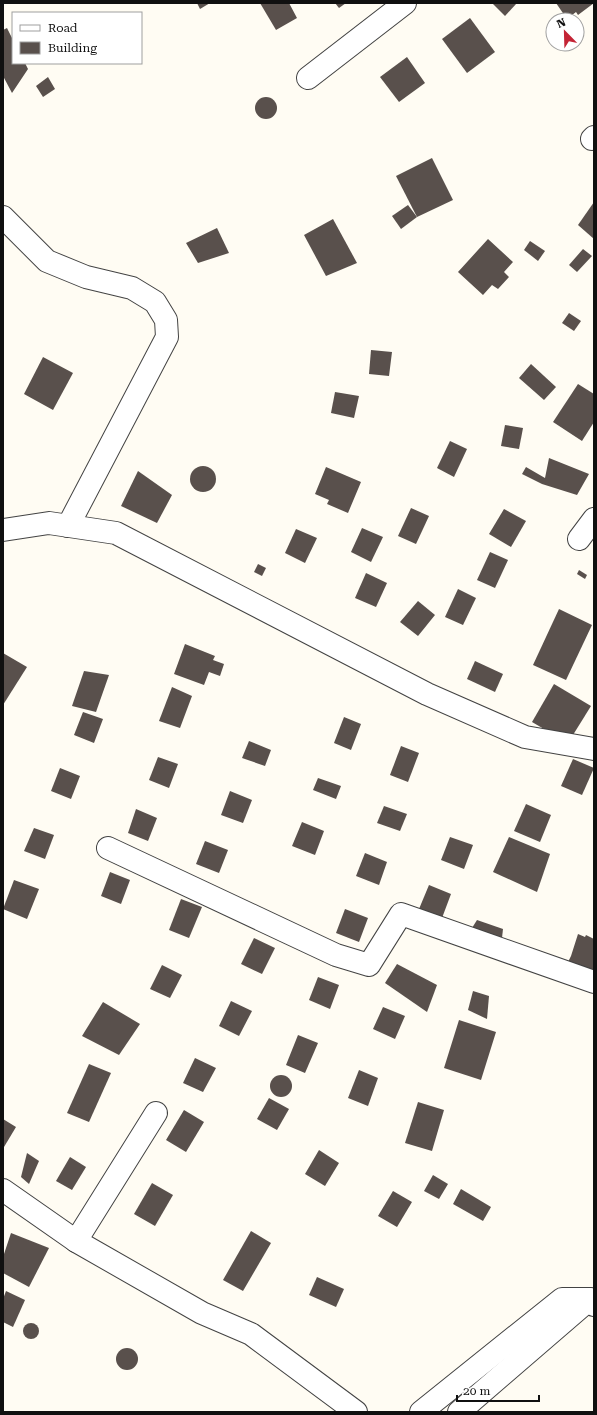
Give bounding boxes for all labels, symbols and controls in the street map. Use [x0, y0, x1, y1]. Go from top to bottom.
legend [12, 12, 142, 64]
north arrow [545, 12, 585, 52]
text: N [555, 15, 568, 31]
text: Road [48, 21, 78, 35]
text: Building [48, 41, 97, 55]
scale bar [457, 1377, 539, 1403]
text: 20 m [463, 1384, 490, 1398]

